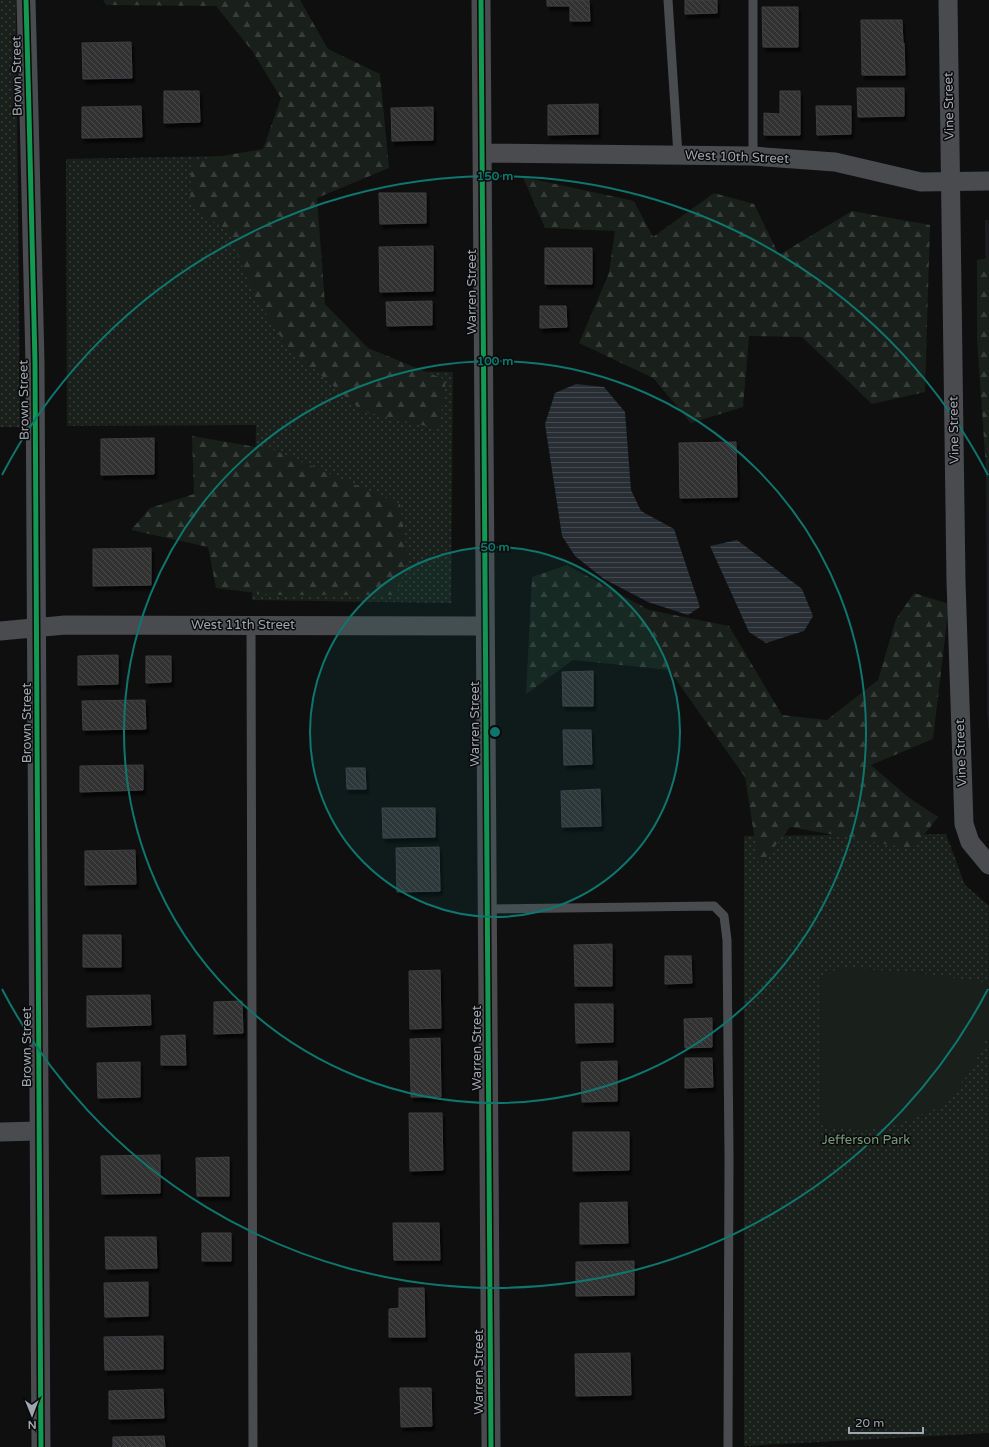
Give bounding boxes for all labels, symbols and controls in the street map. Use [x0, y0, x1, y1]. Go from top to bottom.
street label: Brown Street [8, 36, 26, 116]
street label: Vine Street [940, 72, 958, 140]
street label: West 10th Street [685, 147, 789, 167]
text: 150 m [477, 169, 513, 183]
street label: Warren Street [464, 249, 480, 335]
text: 100 m [477, 354, 513, 368]
street label: Brown Street [15, 360, 33, 440]
street label: Vine Street [945, 396, 963, 464]
text: 50 m [480, 540, 510, 554]
street label: West 11th Street [191, 617, 295, 633]
street label: Warren Street [467, 681, 483, 767]
street label: Brown Street [19, 683, 35, 763]
street label: Vine Street [952, 719, 970, 787]
centre of rings [488, 725, 502, 739]
street label: Warren Street [469, 1005, 485, 1091]
street label: Brown Street [19, 1007, 35, 1087]
park label: Jefferson Park [822, 1132, 910, 1148]
street label: Warren Street [471, 1329, 487, 1415]
north arrow [12, 1395, 52, 1435]
scale bar [849, 1409, 923, 1435]
text: 20 m [855, 1416, 884, 1430]
text: N [28, 1418, 37, 1431]

